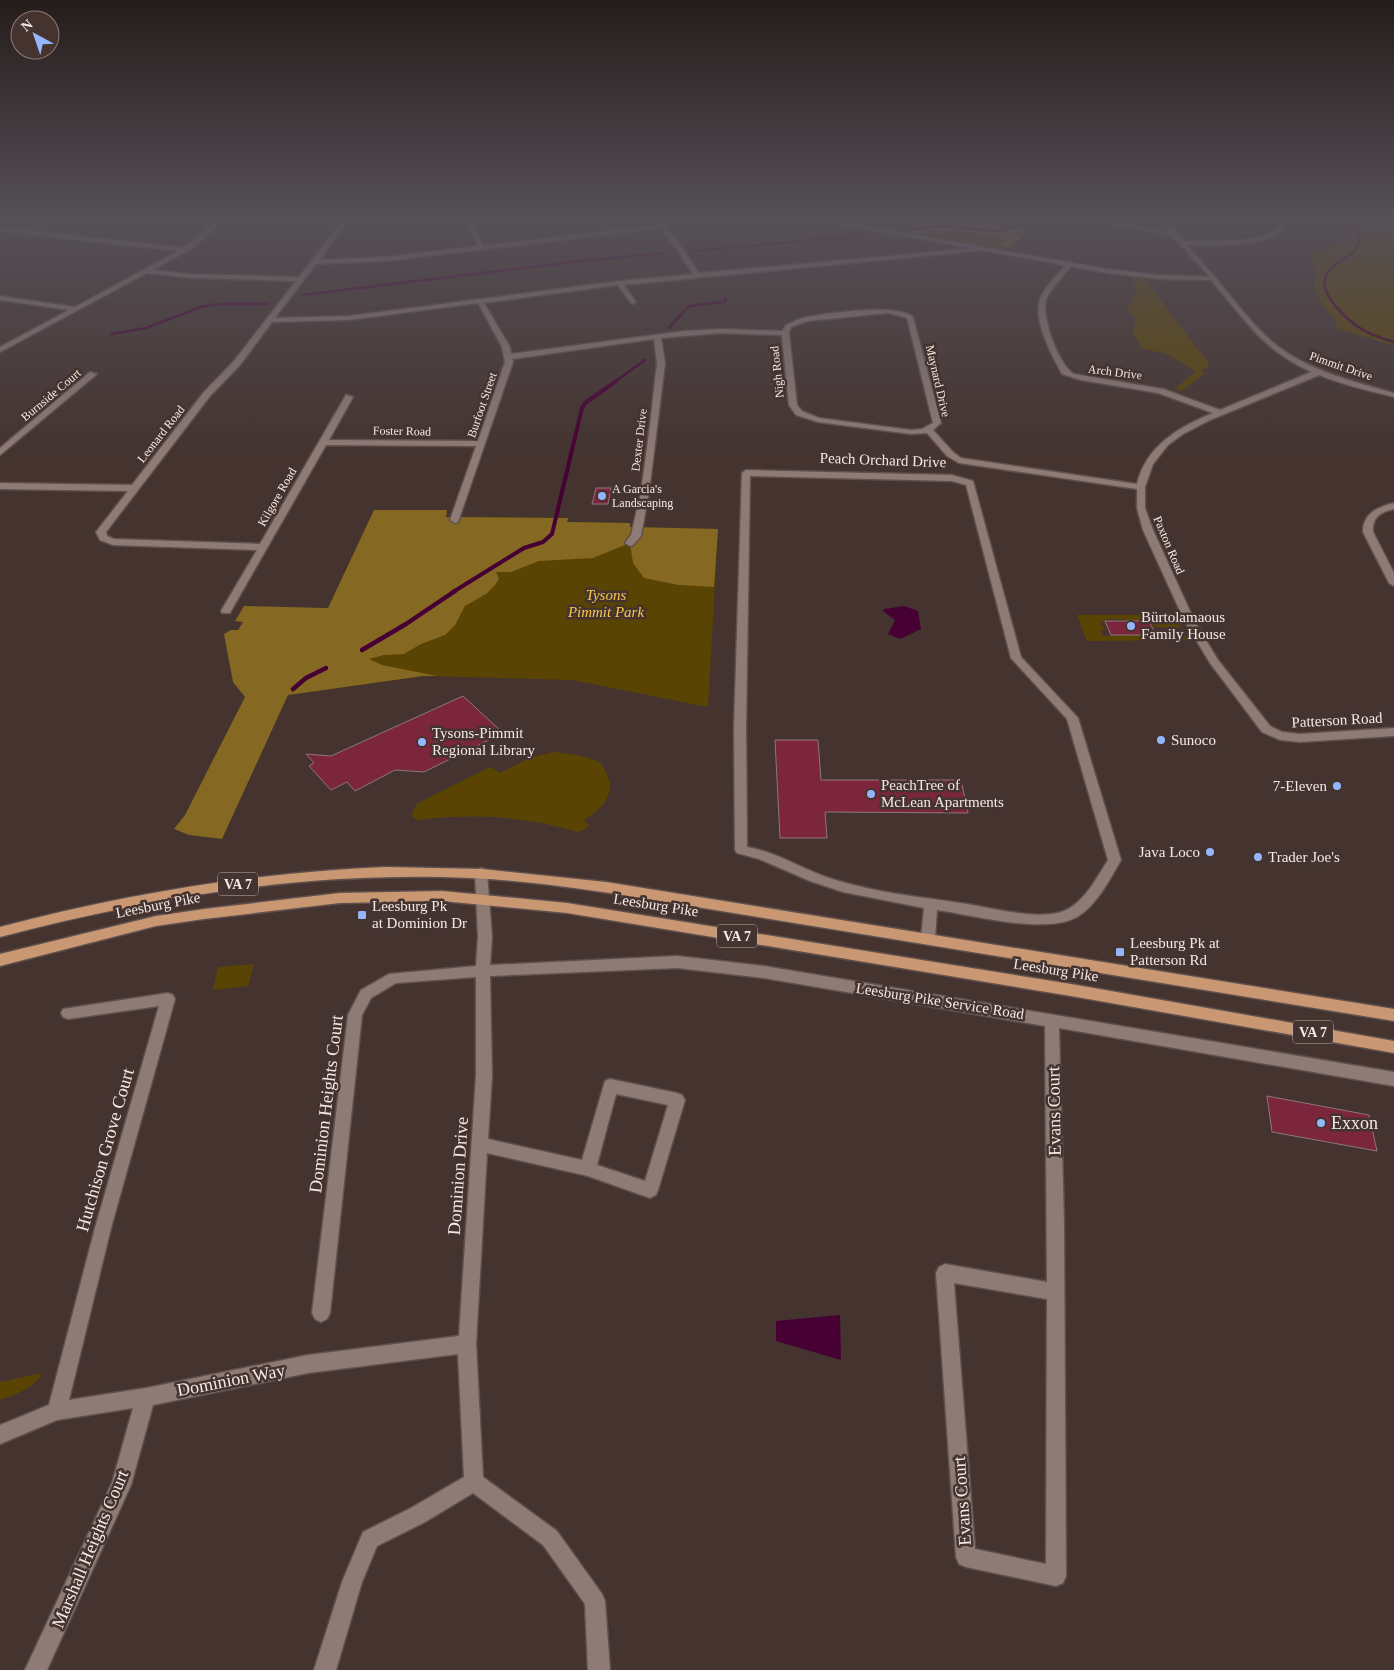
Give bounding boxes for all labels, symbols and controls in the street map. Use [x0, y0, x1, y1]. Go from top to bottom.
north arrow [10, 10, 60, 60]
text: N [18, 16, 36, 34]
street label: Maynard Drive [923, 344, 953, 418]
street label: Nigh Road [767, 345, 787, 399]
street label: Pimmit Drive [1308, 349, 1374, 383]
street label: Arch Drive [1087, 362, 1143, 382]
street label: Burnside Court [18, 366, 84, 424]
street label: Burfoot Street [464, 370, 500, 440]
street label: Leonard Road [134, 403, 188, 465]
street label: Dexter Drive [628, 408, 650, 472]
street label: Foster Road [373, 423, 431, 439]
street label: Peach Orchard Drive [819, 450, 947, 470]
street label: Kilgore Road [255, 465, 299, 529]
place label: A Garcia's Landscaping [612, 482, 673, 510]
marker: A Garcia's Landscaping [596, 490, 608, 502]
street label: Paxton Road [1151, 514, 1187, 576]
park label: Tysons Pimmit Park [567, 587, 644, 620]
place label: Bürtolamaous Family House [1141, 609, 1226, 642]
marker: Bürtolamaous Family House [1125, 620, 1137, 632]
street label: Patterson Road [1291, 710, 1383, 730]
place label: Tysons-Pimmit Regional Library [432, 725, 535, 758]
place label: Sunoco [1171, 732, 1216, 748]
marker: Sunoco [1155, 734, 1167, 746]
marker: Tysons-Pimmit Regional Library [416, 736, 428, 748]
place label: PeachTree of McLean Apartments [881, 777, 1004, 810]
place label: 7-Eleven [1273, 778, 1328, 794]
marker: 7-Eleven [1331, 780, 1343, 792]
marker: PeachTree of McLean Apartments [865, 788, 877, 800]
place label: Java Loco [1139, 844, 1200, 860]
marker: Java Loco [1204, 846, 1216, 858]
place label: Trader Joe's [1268, 849, 1340, 865]
marker: Trader Joe's [1252, 851, 1264, 863]
road number: VA 7 [218, 872, 258, 896]
street label: Leesburg Pike [114, 889, 202, 921]
street label: Leesburg Pike [612, 890, 700, 920]
place label: Leesburg Pk at Dominion Dr [372, 898, 467, 931]
marker: Leesburg Pk at Dominion Dr [356, 909, 368, 921]
road number: VA 7 [717, 924, 757, 948]
place label: Leesburg Pk at Patterson Rd [1130, 935, 1221, 968]
marker: Leesburg Pk at Patterson Rd [1114, 946, 1126, 958]
street label: Leesburg Pike [1012, 955, 1100, 985]
street label: Leesburg Pike Service Road [855, 980, 1026, 1022]
street label: Dominion Heights Court [305, 1014, 347, 1194]
road number: VA 7 [1293, 1020, 1333, 1044]
street label: Hutchison Grove Court [72, 1066, 138, 1234]
street label: Evans Court [1043, 1066, 1065, 1156]
place label: Exxon [1331, 1113, 1378, 1133]
street label: Dominion Drive [444, 1116, 472, 1236]
marker: Exxon [1315, 1117, 1327, 1129]
street label: Dominion Way [175, 1360, 287, 1400]
street label: Evans Court [949, 1456, 975, 1546]
street label: Marshall Heights Court [48, 1467, 132, 1631]

